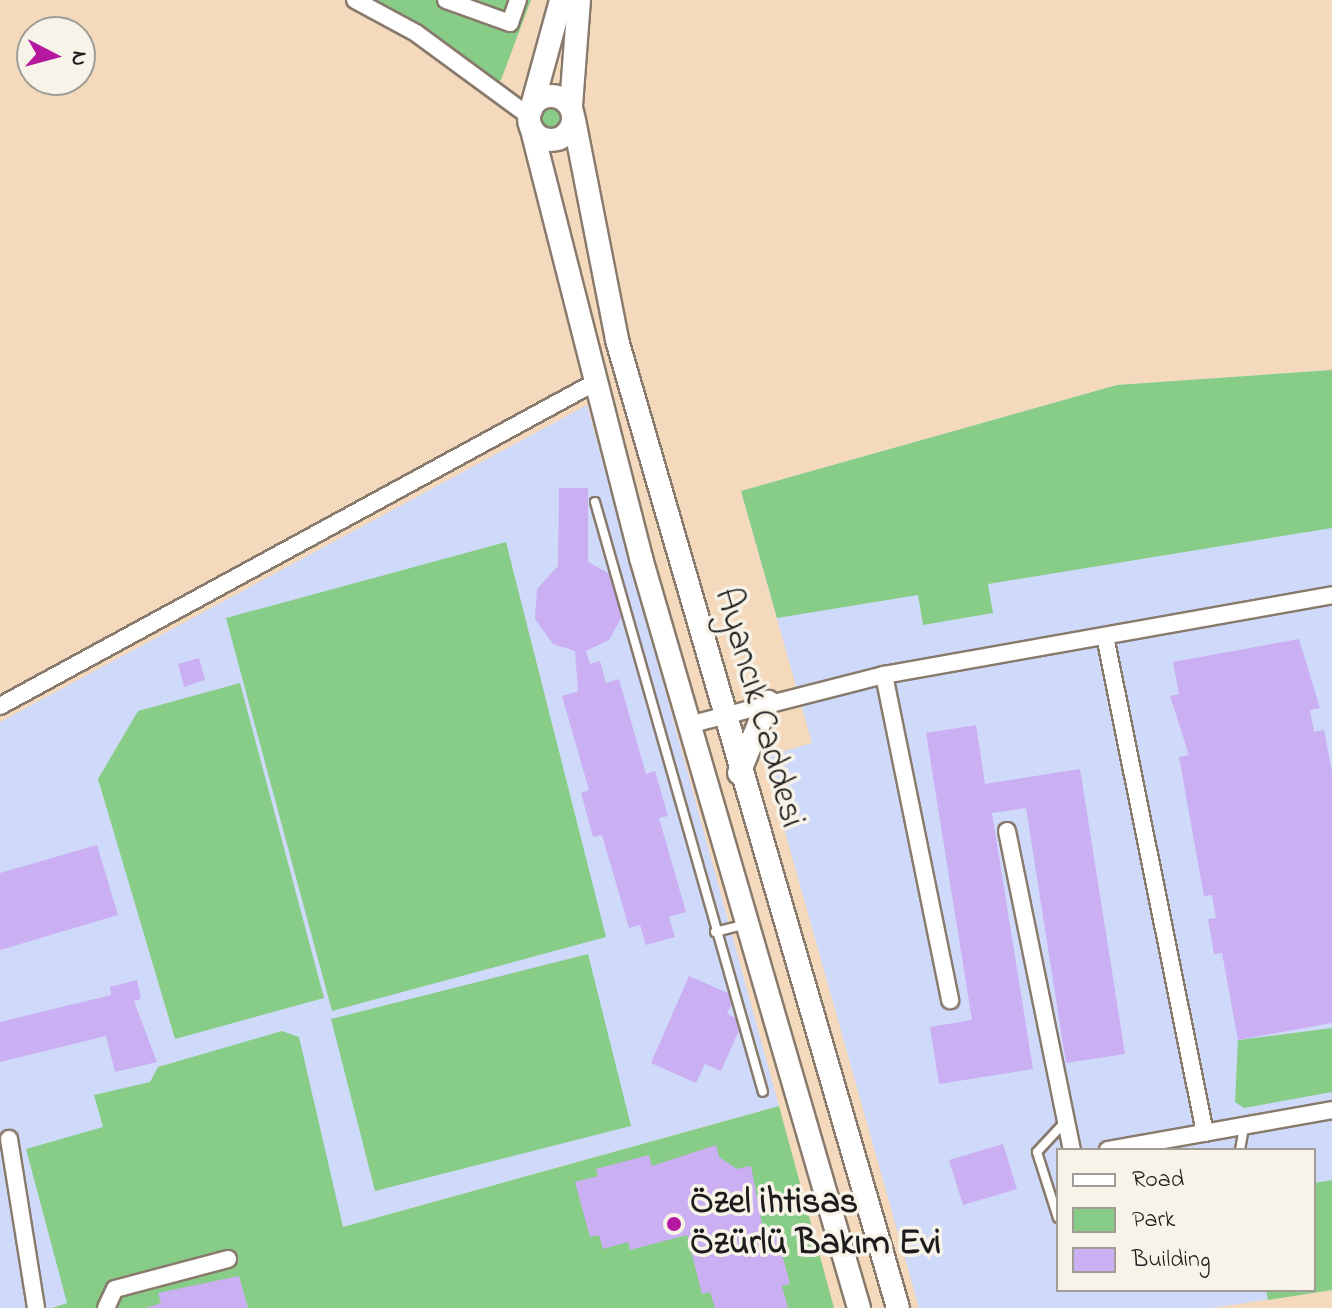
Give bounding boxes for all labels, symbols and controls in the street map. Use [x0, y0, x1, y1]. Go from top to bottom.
north arrow [16, 16, 96, 96]
text: N [61, 49, 95, 67]
street label: Ayancık Caddesi [703, 583, 813, 833]
legend [1056, 1148, 1316, 1292]
text: Road [1132, 1163, 1184, 1198]
place label: Özel ihtisas Özürlü Bakım Evi [690, 1181, 941, 1266]
text: Park [1132, 1203, 1175, 1238]
marker: Özel ihtisas Özürlü Bakım Evi [665, 1215, 683, 1233]
text: Building [1132, 1243, 1211, 1278]

